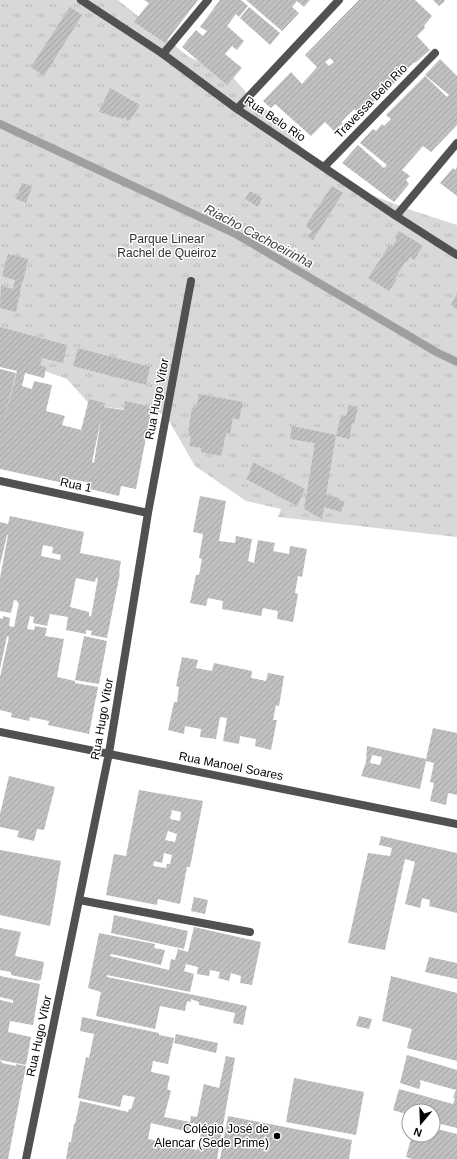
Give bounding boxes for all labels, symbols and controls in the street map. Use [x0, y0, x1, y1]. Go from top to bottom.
street label: Travessa Belo Rio [332, 61, 410, 141]
street label: Rua Belo Rio [242, 93, 308, 145]
water label: Riacho Cachoeirinha [202, 201, 316, 271]
park label: Parque Linear Rachel de Queiroz [117, 232, 217, 260]
street label: Rua Hugo Vítor [142, 357, 172, 441]
street label: Rua 1 [59, 475, 93, 495]
street label: Rua Hugo Vítor [88, 677, 116, 761]
street label: Rua Manoel Soares [178, 749, 284, 783]
street label: Rua Hugo Vítor [24, 994, 54, 1078]
north arrow [401, 1103, 441, 1143]
place label: Colégio José de Alencar (Sede Prime) [154, 1122, 269, 1150]
text: N [412, 1125, 423, 1139]
marker: Colégio José de Alencar (Sede Prime) [272, 1131, 282, 1141]

